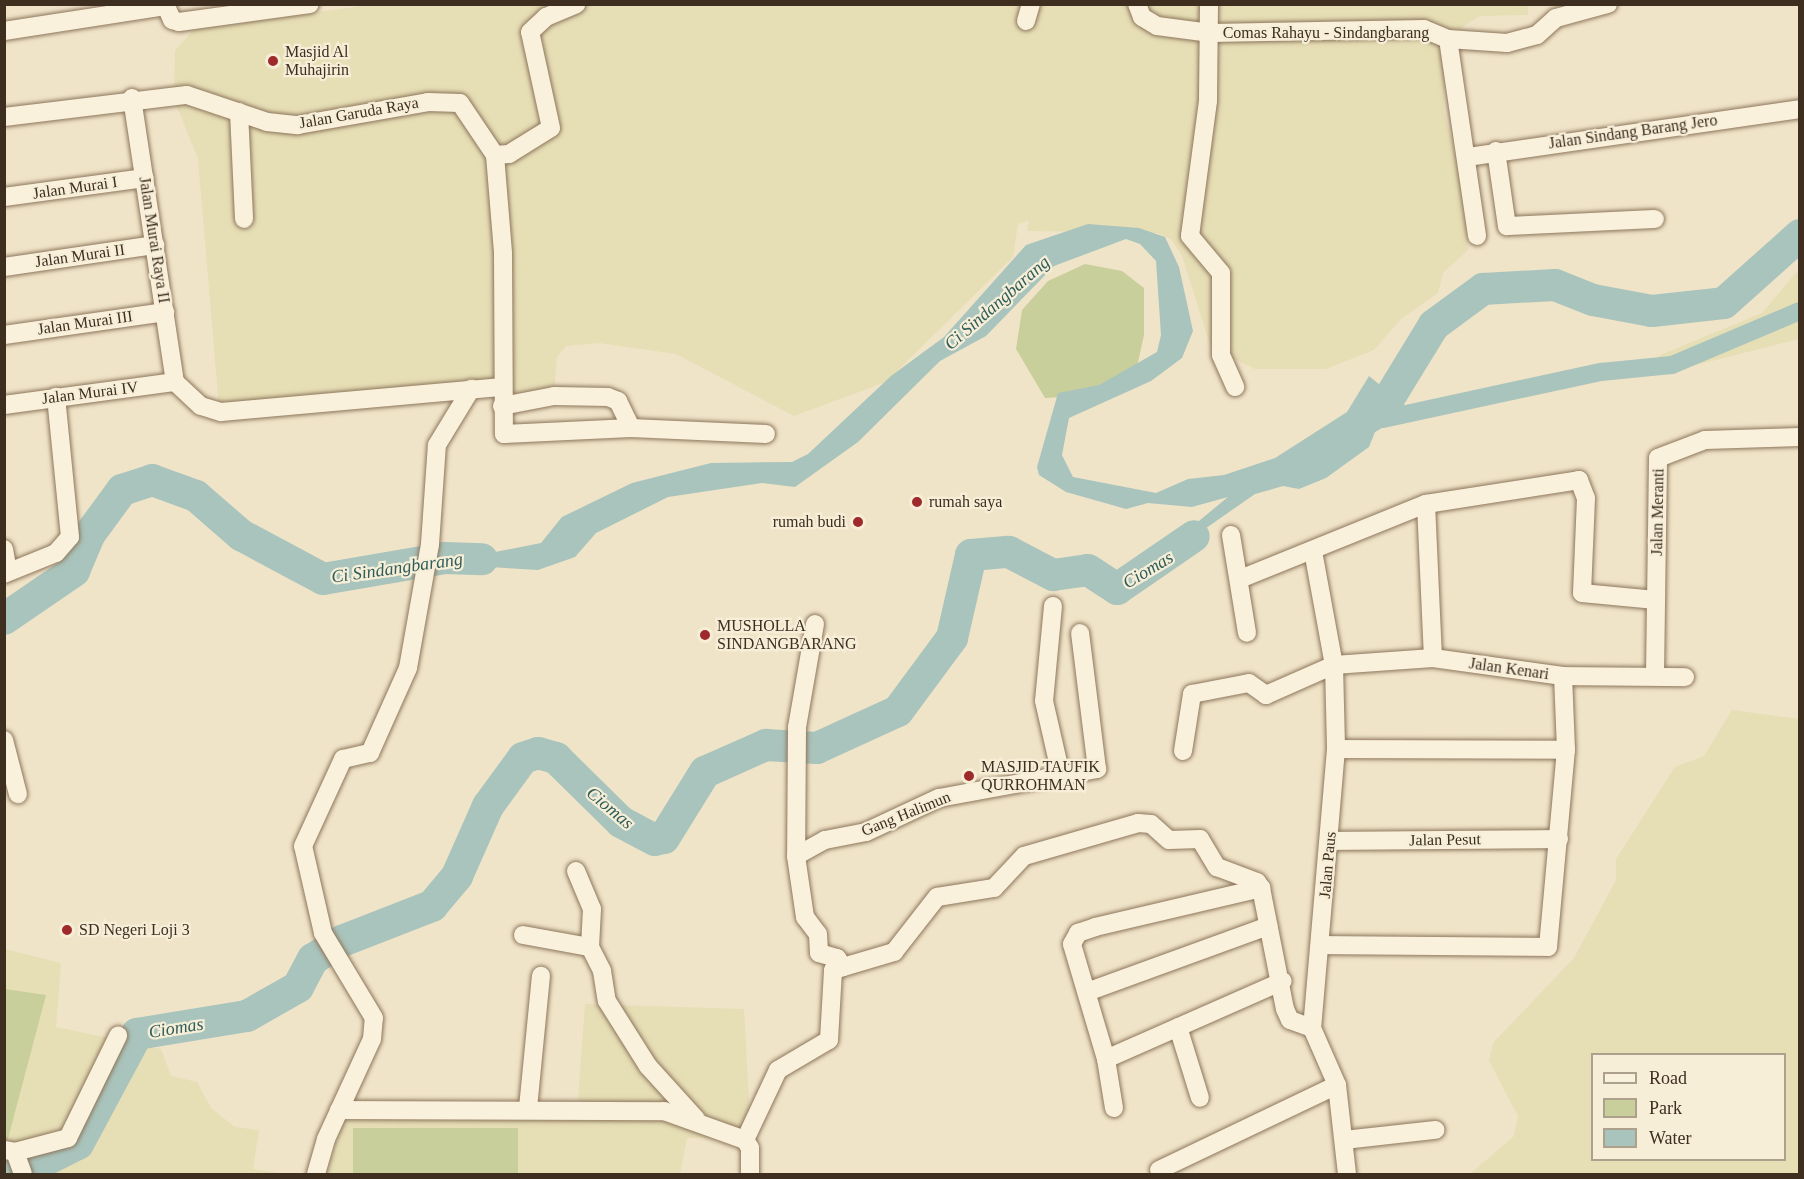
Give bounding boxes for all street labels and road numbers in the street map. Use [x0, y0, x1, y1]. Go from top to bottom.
street label: Comas Rahayu - Sindangbarang [1223, 23, 1429, 43]
street label: Jalan Garuda Raya [298, 93, 420, 133]
street label: Jalan Sindang Barang Jero [1547, 111, 1719, 153]
street label: Jalan Murai I [31, 173, 119, 203]
street label: Jalan Murai Raya II [135, 176, 173, 304]
street label: Jalan Murai II [34, 240, 126, 272]
street label: Jalan Murai III [36, 307, 134, 339]
street label: Jalan Murai IV [41, 378, 139, 408]
street label: Jalan Meranti [1648, 468, 1668, 556]
street label: Jalan Kenari [1468, 654, 1550, 684]
street label: Gang Halimun [859, 787, 953, 841]
street label: Jalan Pesut [1409, 830, 1481, 850]
street label: Jalan Paus [1316, 831, 1340, 899]

